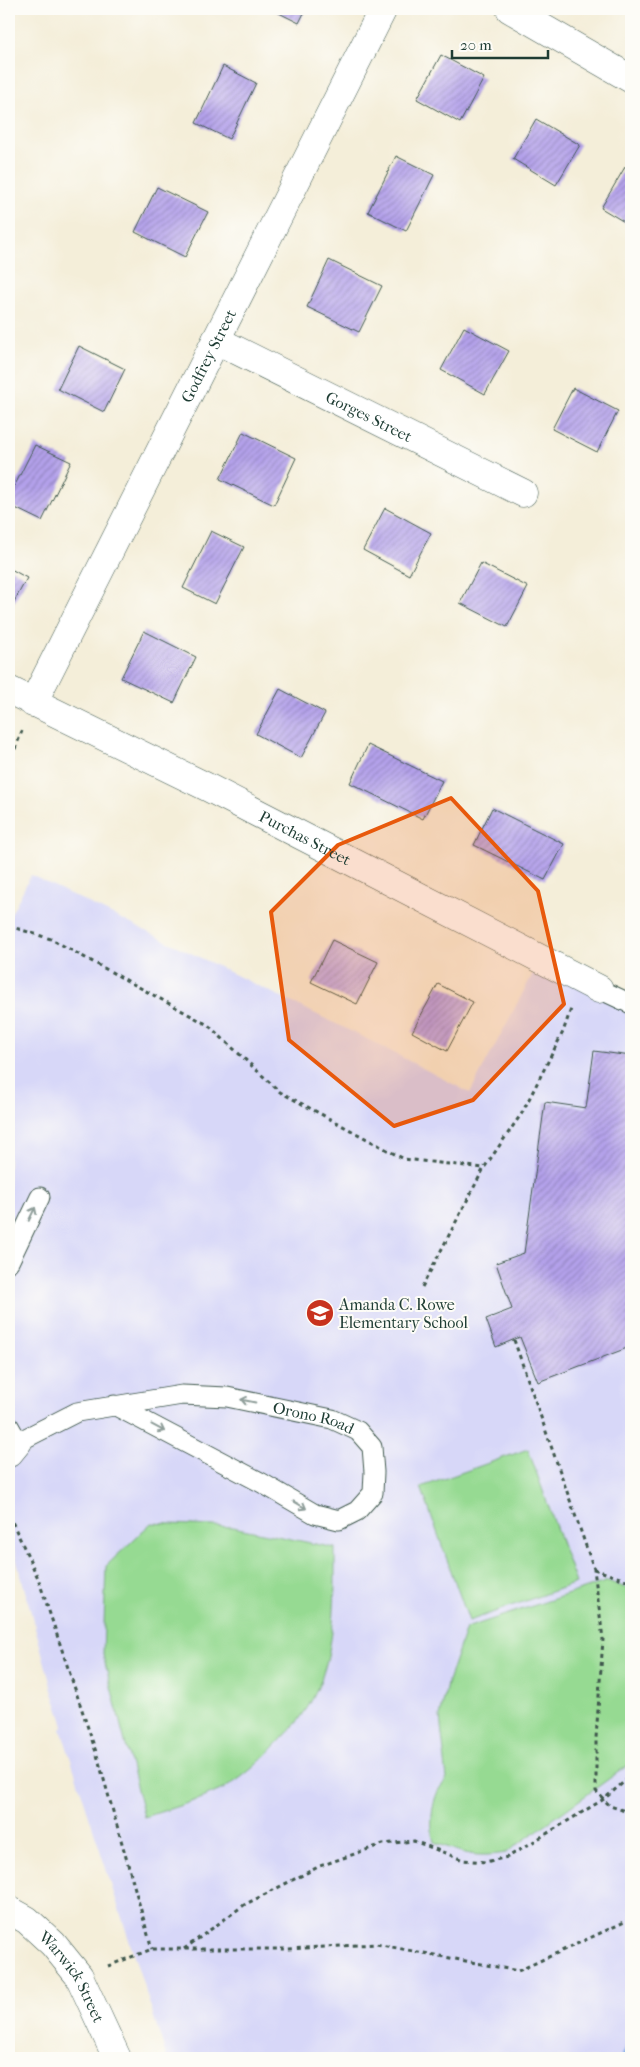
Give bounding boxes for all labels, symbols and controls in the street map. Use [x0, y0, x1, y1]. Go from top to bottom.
scale bar [452, 28, 549, 60]
text: 20 m [460, 36, 492, 54]
street label: Godfrey Street [177, 306, 240, 406]
street label: Gorges Street [323, 387, 416, 446]
street label: Purchas Street [256, 806, 354, 869]
one-way arrow [28, 1207, 37, 1222]
place label: Amanda C. Rowe Elementary School [338, 1295, 468, 1332]
school or university icon: Amanda C. Rowe Elementary School [305, 1298, 335, 1328]
one-way arrow [241, 1396, 257, 1406]
street label: Orono Road [271, 1397, 358, 1438]
one-way arrow [150, 1423, 165, 1433]
one-way arrow [293, 1501, 307, 1511]
street label: Warwick Street [35, 1926, 109, 2026]

